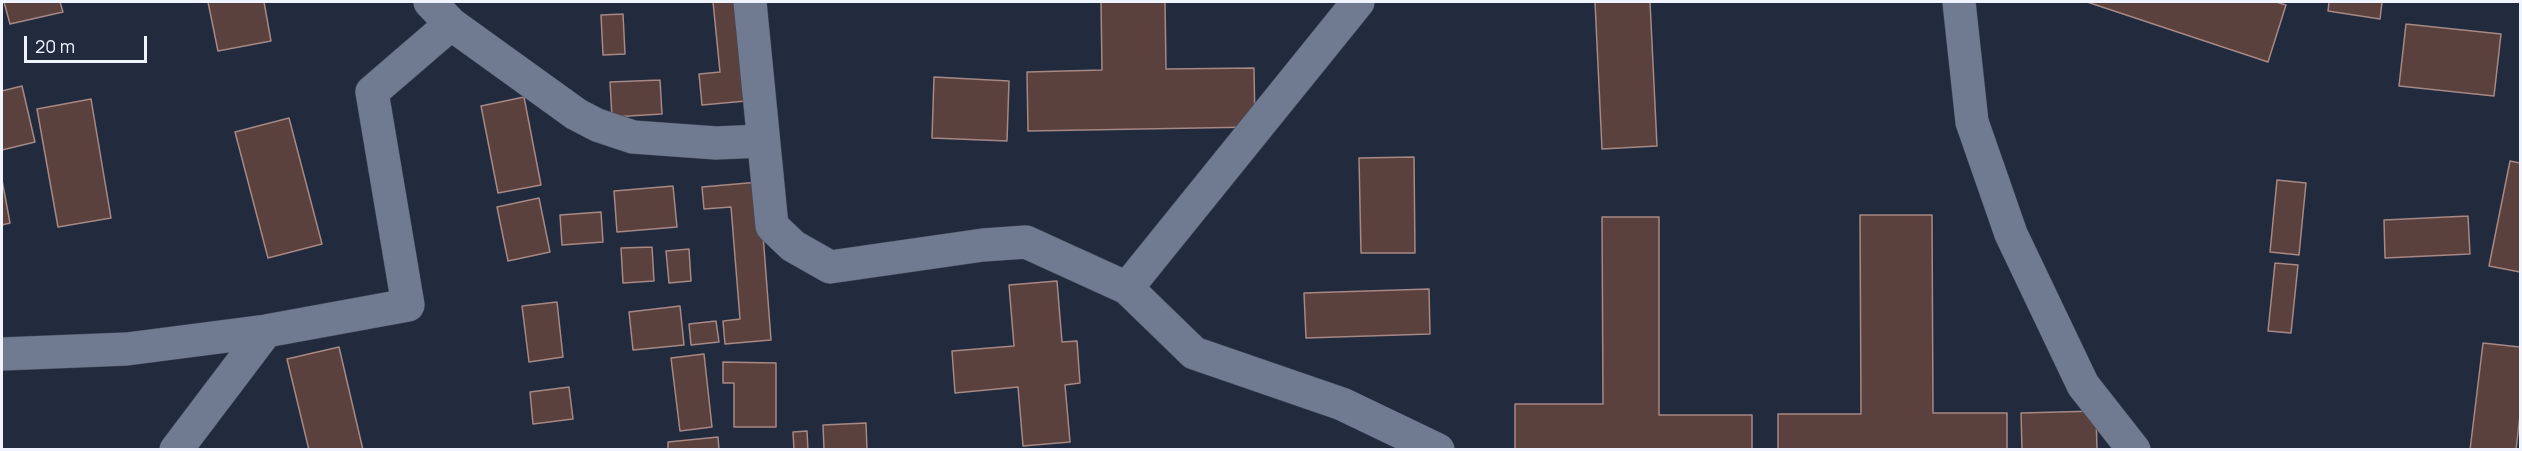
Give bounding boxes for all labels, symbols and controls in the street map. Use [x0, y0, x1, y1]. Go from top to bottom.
scale bar [27, 24, 150, 62]
text: 20 m [35, 34, 75, 58]

